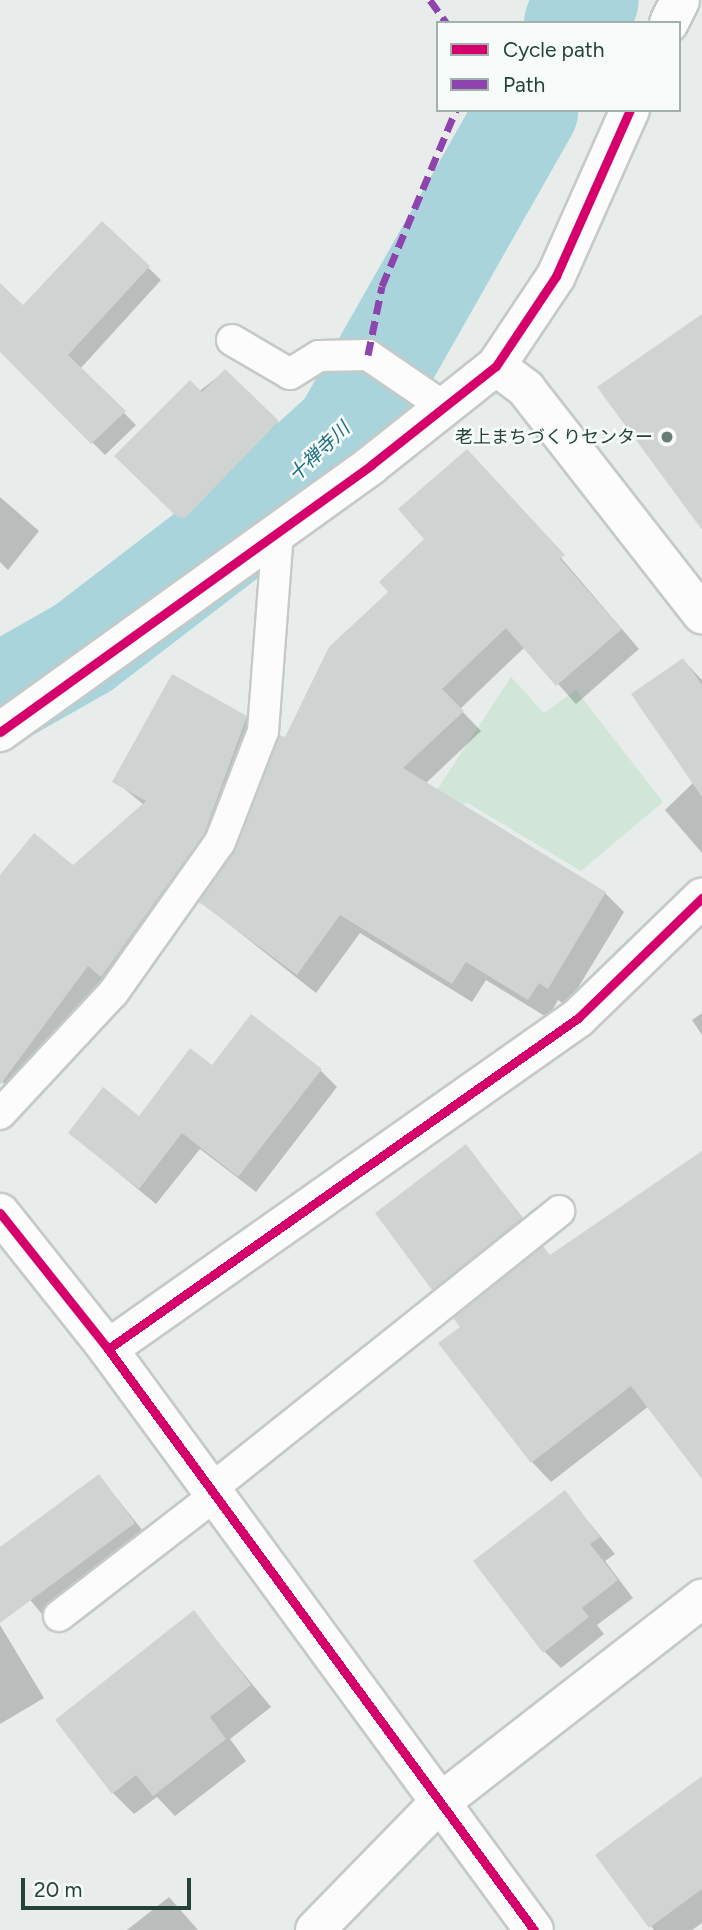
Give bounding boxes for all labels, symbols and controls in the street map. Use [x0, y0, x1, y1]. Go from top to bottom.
legend [436, 21, 681, 112]
text: Cycle path [503, 37, 604, 62]
text: Path [503, 72, 545, 97]
water label: 十禅寺川 [284, 417, 354, 487]
place label: 老上まちづくりセンター [455, 426, 653, 448]
marker: 老上まちづくりセンター [659, 429, 675, 445]
scale bar [24, 1864, 194, 1908]
text: 20 m [34, 1877, 82, 1902]

